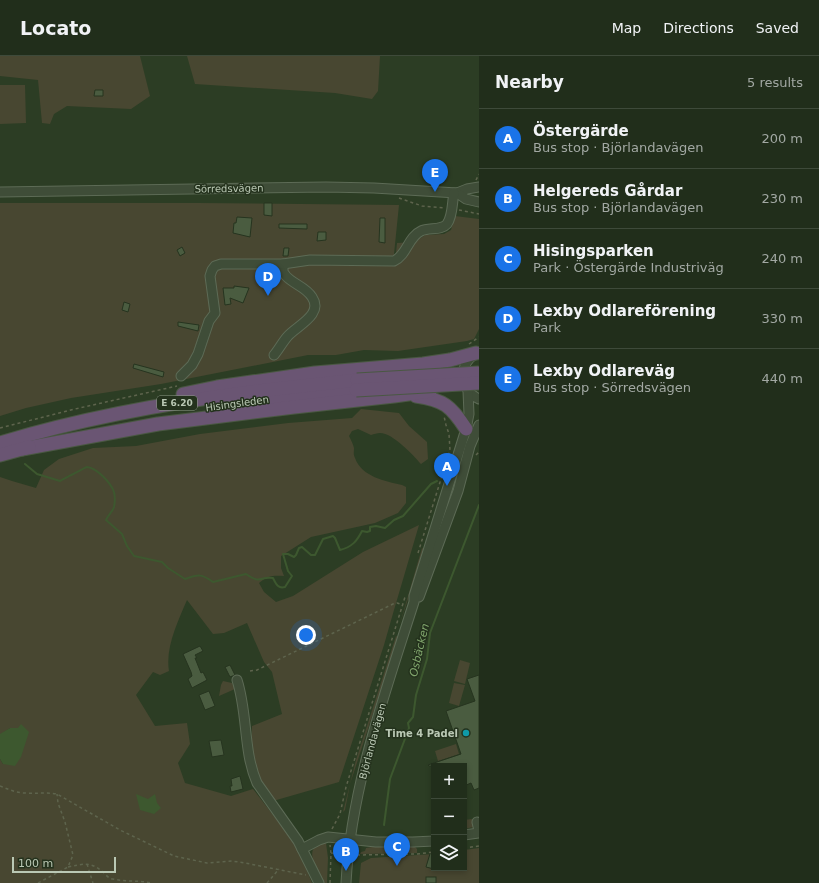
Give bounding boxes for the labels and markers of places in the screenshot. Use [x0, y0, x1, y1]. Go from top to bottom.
pin: E [422, 159, 448, 192]
pin: D [255, 263, 281, 296]
pin: A [434, 453, 460, 486]
place label: Time 4 Padel [385, 728, 458, 739]
marker: Time 4 Padel [461, 728, 471, 738]
pin: C [384, 833, 410, 866]
pin: B [333, 838, 359, 871]

